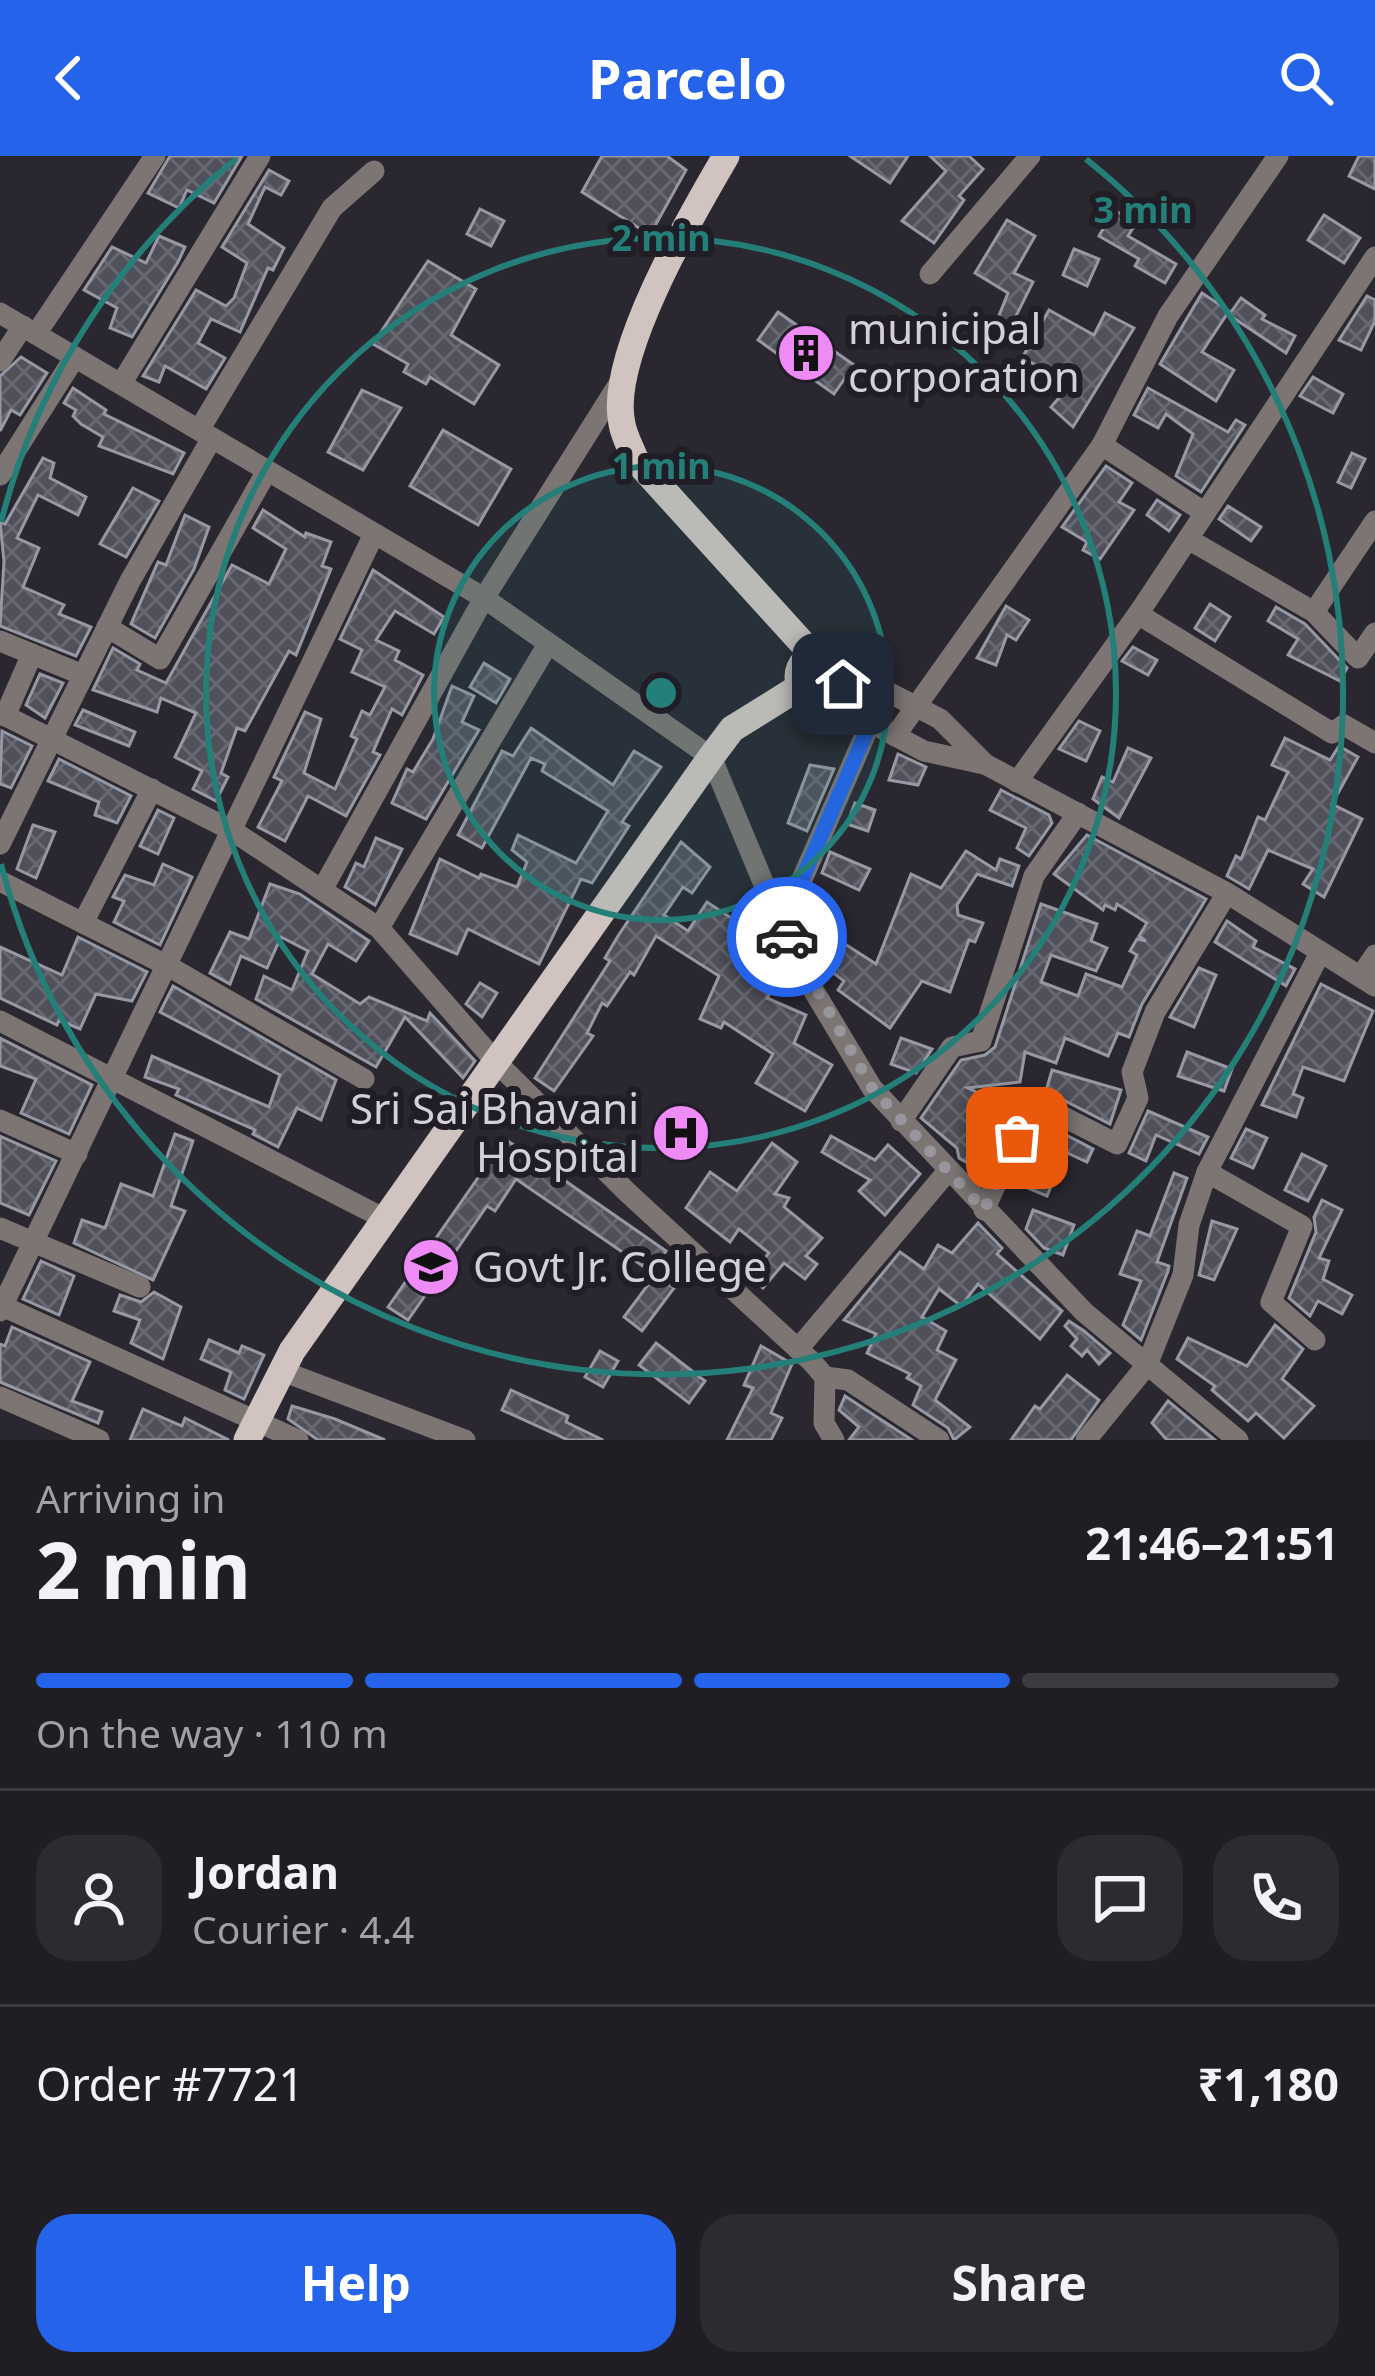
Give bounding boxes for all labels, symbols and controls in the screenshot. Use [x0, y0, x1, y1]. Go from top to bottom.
text: Parcelo [588, 41, 787, 115]
icon: back [36, 45, 102, 111]
icon: search [1273, 45, 1339, 111]
text: 3 min [1093, 185, 1193, 234]
text: 2 min [611, 213, 711, 262]
place label: municipal corporation [848, 299, 1080, 404]
building icon: municipal corporation [775, 322, 837, 384]
text: 1 min [611, 441, 711, 490]
pin [792, 633, 894, 735]
icon: home [810, 651, 876, 717]
centre of rings [640, 672, 682, 714]
courier [727, 877, 847, 997]
icon: car [754, 904, 820, 970]
place label: Sri Sai Bhavani Hospital [350, 1079, 639, 1184]
pin [966, 1087, 1068, 1189]
hospital icon: Sri Sai Bhavani Hospital [650, 1102, 712, 1164]
icon: bag [984, 1105, 1050, 1171]
school or university icon: Govt Jr. College [400, 1236, 462, 1298]
place label: Govt Jr. College [473, 1237, 767, 1294]
text: Arriving in [36, 1471, 225, 1524]
text: 21:46–21:51 [1085, 1512, 1339, 1573]
text: 2 min [36, 1516, 251, 1622]
text: On the way · 110 m [36, 1706, 388, 1759]
button: person [36, 1835, 162, 1961]
button: chat [1057, 1835, 1183, 1961]
button: phone [1213, 1835, 1339, 1961]
text: Jordan [192, 1841, 339, 1902]
text: Courier · 4.4 [192, 1902, 414, 1955]
text: Order #7721 [36, 2053, 304, 2114]
text: ₹1,180 [1197, 2053, 1339, 2114]
button: Help [36, 2214, 676, 2352]
button: Share [700, 2214, 1339, 2352]

